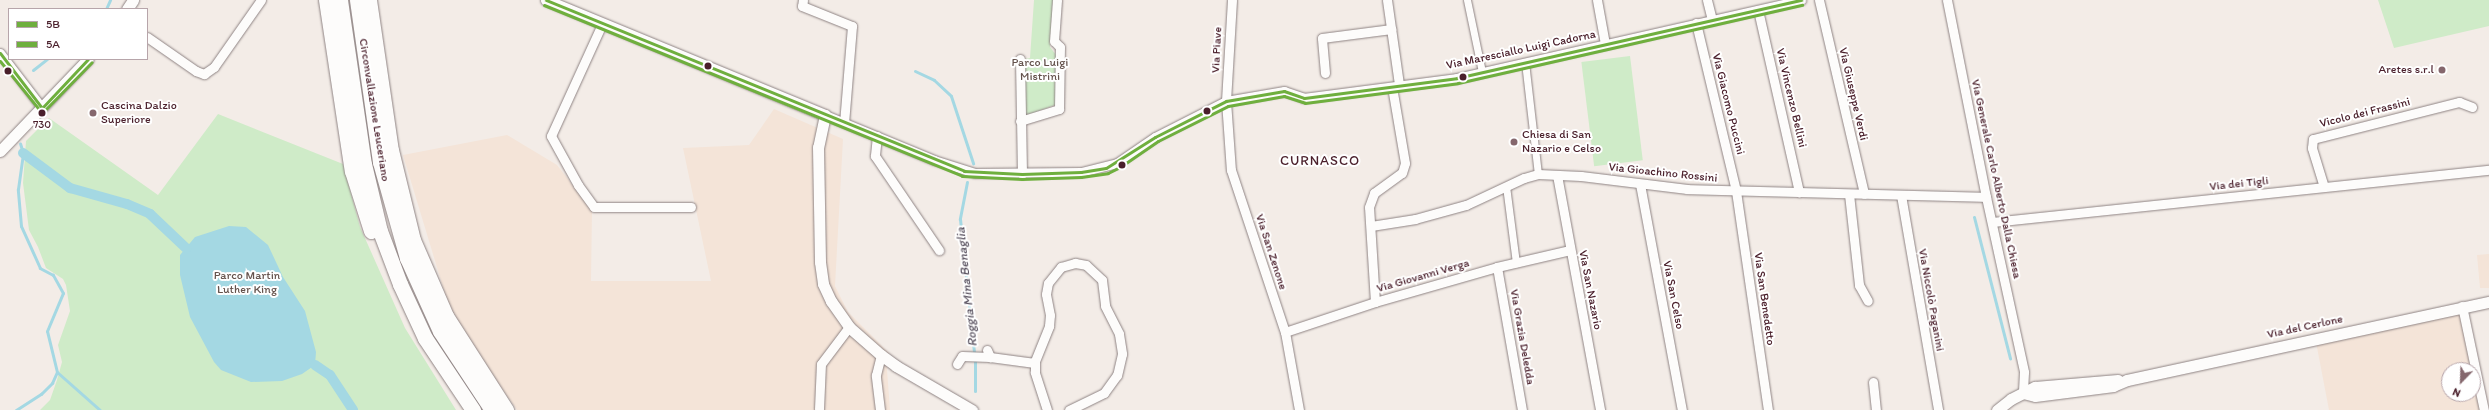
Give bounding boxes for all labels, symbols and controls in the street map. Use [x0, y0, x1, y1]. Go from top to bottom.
legend [8, 8, 148, 60]
text: 5B [46, 17, 60, 31]
street label: Via Piave [1209, 27, 1225, 73]
street label: Via Maresciallo Luigi Cadorna [1445, 27, 1597, 73]
text: 5A [46, 37, 60, 51]
street label: Circonvallazione Leuceriano [356, 38, 392, 182]
street label: Via Giuseppe Verdi [1835, 46, 1871, 142]
street label: Via Vincenzo Bellini [1773, 47, 1809, 149]
street label: Via Giacomo Puccini [1708, 52, 1748, 156]
park label: Parco Luigi Mistrini [1012, 56, 1068, 84]
unlabelled marker [703, 61, 713, 71]
place label: Aretes s.r.l [2378, 63, 2434, 77]
marker: Aretes s.r.l [2437, 65, 2447, 75]
unlabelled marker [3, 66, 13, 76]
unlabelled marker [1458, 72, 1468, 82]
street label: Via Generale Carlo Alberto Dalla Chiesa [1968, 78, 2024, 280]
street label: Vicolo dei Frassini [2318, 95, 2412, 131]
place label: Cascina Dalzio Superiore [101, 99, 177, 127]
unlabelled marker [1202, 106, 1212, 116]
marker: 730 [37, 108, 47, 118]
marker: Cascina Dalzio Superiore [88, 108, 98, 118]
place label: 730 [33, 118, 51, 132]
place label: Chiesa di San Nazario e Celso [1522, 128, 1601, 156]
marker: Chiesa di San Nazario e Celso [1509, 137, 1519, 147]
district label: CURNASCO [1280, 153, 1360, 169]
unlabelled marker [1117, 160, 1127, 170]
street label: Via Gioachino Rossini [1608, 160, 1718, 186]
street label: Via dei Tigli [2209, 174, 2269, 194]
street label: Via San Zenone [1252, 212, 1290, 292]
water label: Roggia Mina Benaglia [953, 227, 981, 347]
street label: Via Niccolò Paganini [1915, 248, 1947, 352]
street label: Via San Nazario [1575, 249, 1605, 331]
street label: Via San Benedetto [1750, 251, 1778, 347]
street label: Via Giovanni Verga [1375, 256, 1471, 296]
street label: Via San Celso [1659, 260, 1687, 330]
park label: Parco Martin Luther King [214, 269, 280, 297]
street label: Via Grazia Deledda [1506, 288, 1538, 386]
street label: Via del Cerlone [2266, 312, 2344, 342]
north arrow [2441, 362, 2481, 402]
text: N [2451, 385, 2462, 400]

